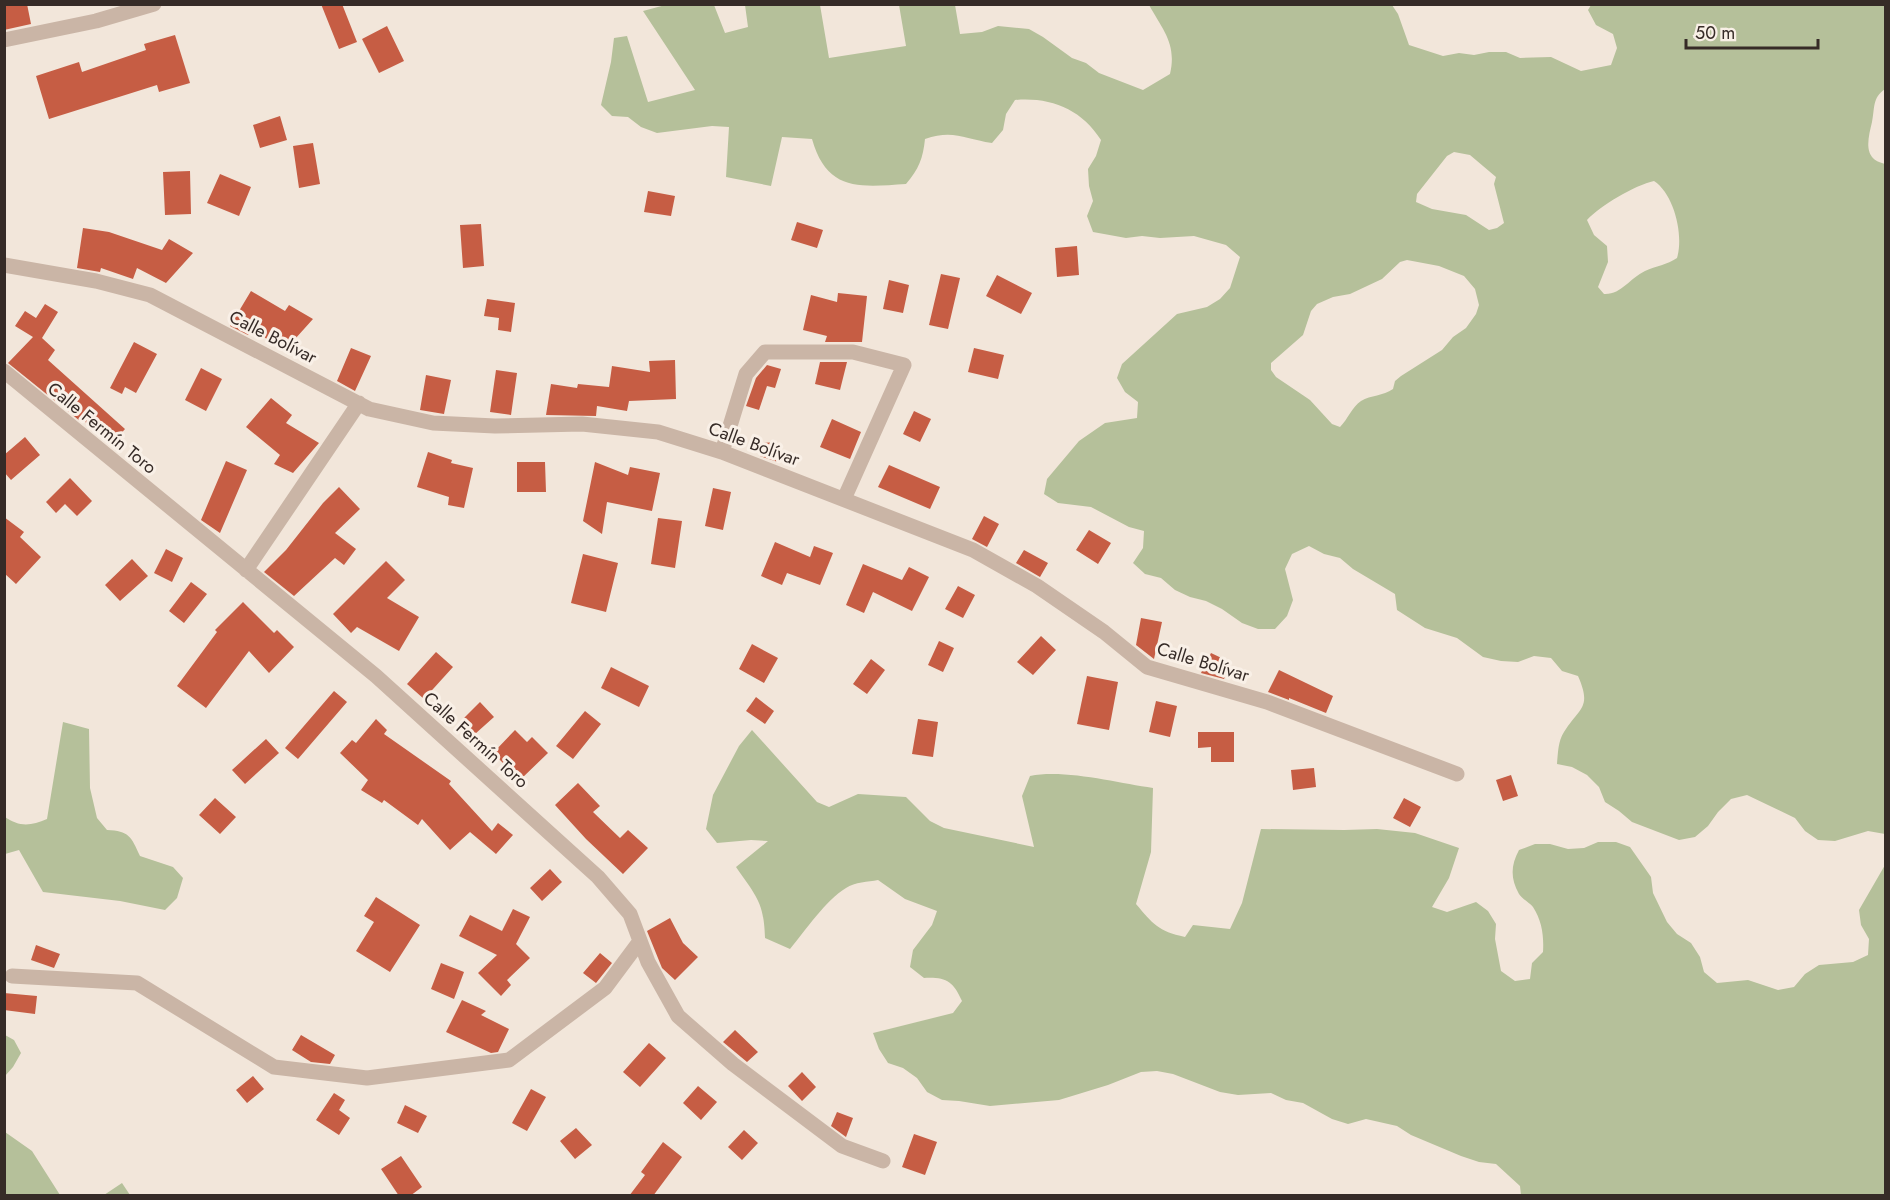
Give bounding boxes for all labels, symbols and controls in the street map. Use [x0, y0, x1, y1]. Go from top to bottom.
scale bar [1686, 12, 1818, 50]
text: 50 m [1695, 20, 1735, 46]
street label: Calle Bolívar [225, 304, 322, 371]
street label: Calle Fermín Toro [42, 376, 162, 480]
street label: Calle Bolívar [705, 415, 804, 473]
street label: Calle Bolívar [1154, 636, 1253, 689]
street label: Calle Fermín Toro [418, 686, 534, 794]

